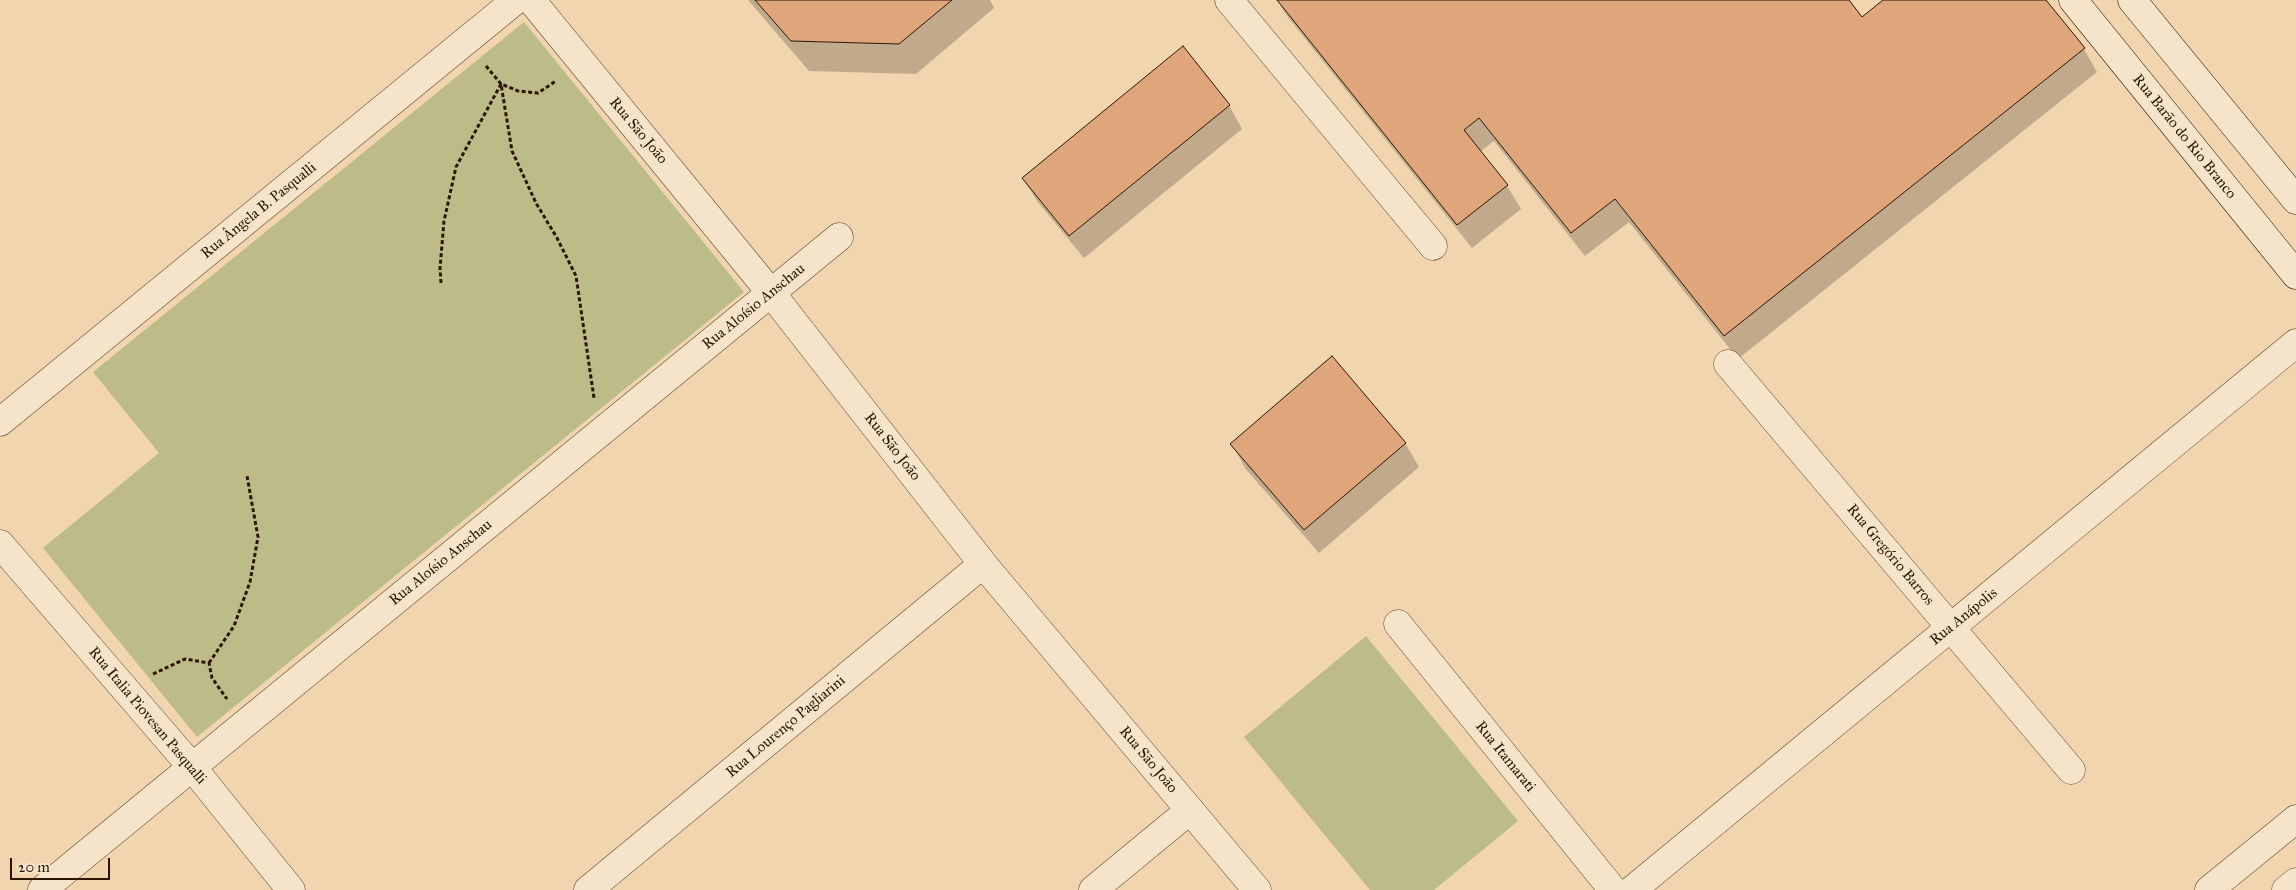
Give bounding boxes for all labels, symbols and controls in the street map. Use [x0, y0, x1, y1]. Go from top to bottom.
street label: Rua Barão do Rio Branco [2128, 71, 2240, 203]
street label: Rua São João [605, 94, 671, 168]
street label: Rua Ângela B. Pasqualli [198, 159, 320, 263]
street label: Rua Aloísio Anschau [699, 260, 809, 354]
street label: Rua São João [860, 409, 924, 485]
street label: Rua Gregório Barros [1842, 501, 1938, 609]
street label: Rua Aloísio Anschau [386, 516, 496, 610]
street label: Rua Anápolis [1927, 584, 2001, 650]
street label: Rua Italia Piovesan Pasqualli [84, 644, 210, 788]
street label: Rua Lourenço Pagliarini [723, 672, 849, 782]
street label: Rua Itamarati [1471, 718, 1539, 796]
street label: Rua São João [1115, 723, 1181, 797]
scale bar [12, 848, 112, 880]
text: 20 m [18, 858, 50, 876]

